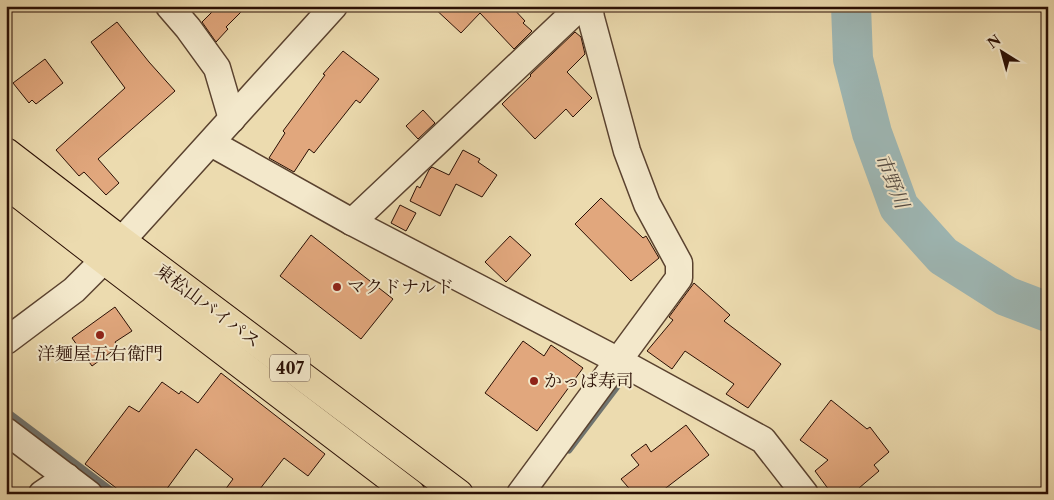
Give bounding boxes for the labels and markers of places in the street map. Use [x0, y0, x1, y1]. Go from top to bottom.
place label: マクドナルド [347, 276, 454, 298]
marker: マクドナルド [331, 281, 343, 293]
marker: 洋麺屋五右衛門 [94, 329, 106, 341]
place label: 洋麺屋五右衛門 [37, 343, 163, 365]
place label: かっぱ寿司 [544, 370, 634, 392]
marker: かっぱ寿司 [528, 375, 540, 387]

